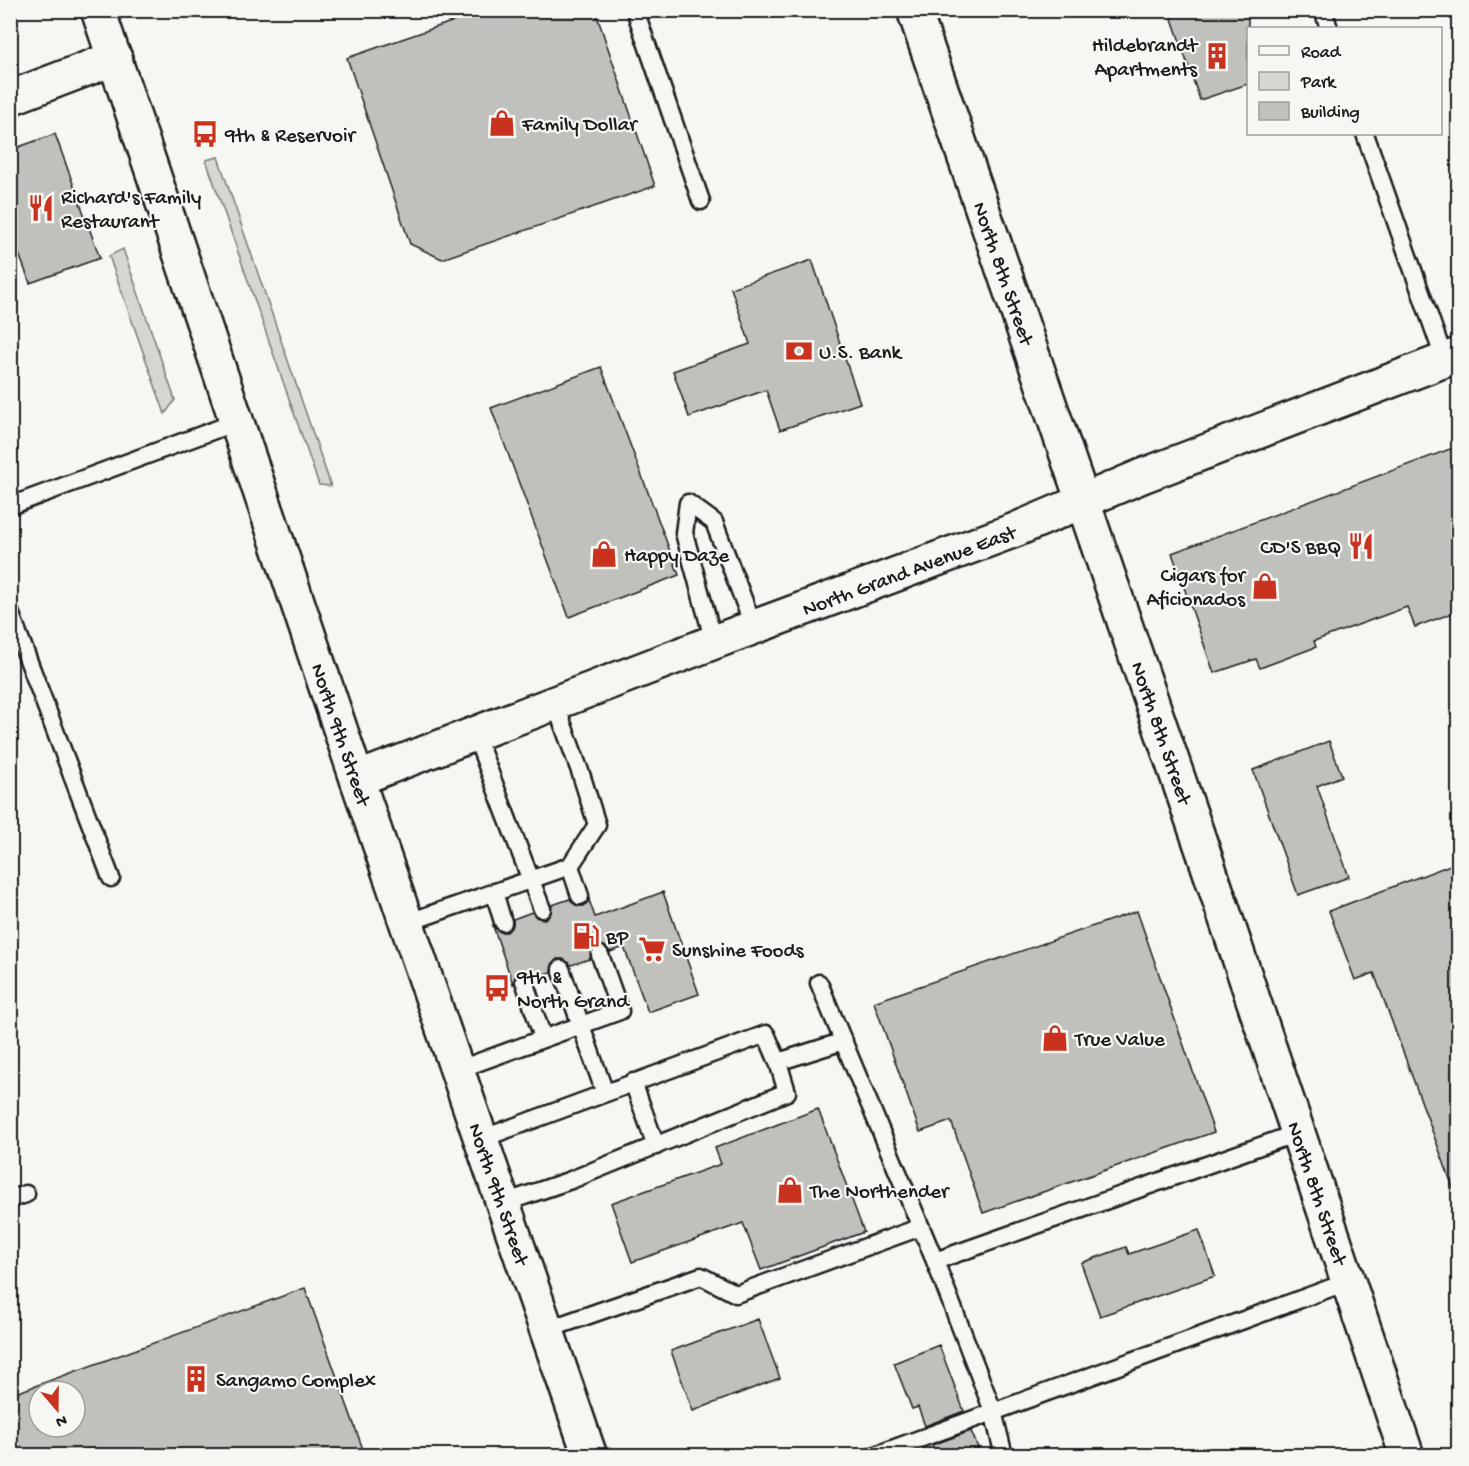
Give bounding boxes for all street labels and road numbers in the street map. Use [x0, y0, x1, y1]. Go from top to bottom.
street label: North 8th Street [965, 199, 1038, 351]
street label: North Grand Avenue East [800, 521, 1022, 624]
street label: North 8th Street [1123, 659, 1196, 811]
street label: North 9th Street [303, 661, 375, 812]
street label: North 8th Street [1279, 1119, 1351, 1271]
street label: North 9th Street [460, 1121, 533, 1271]

